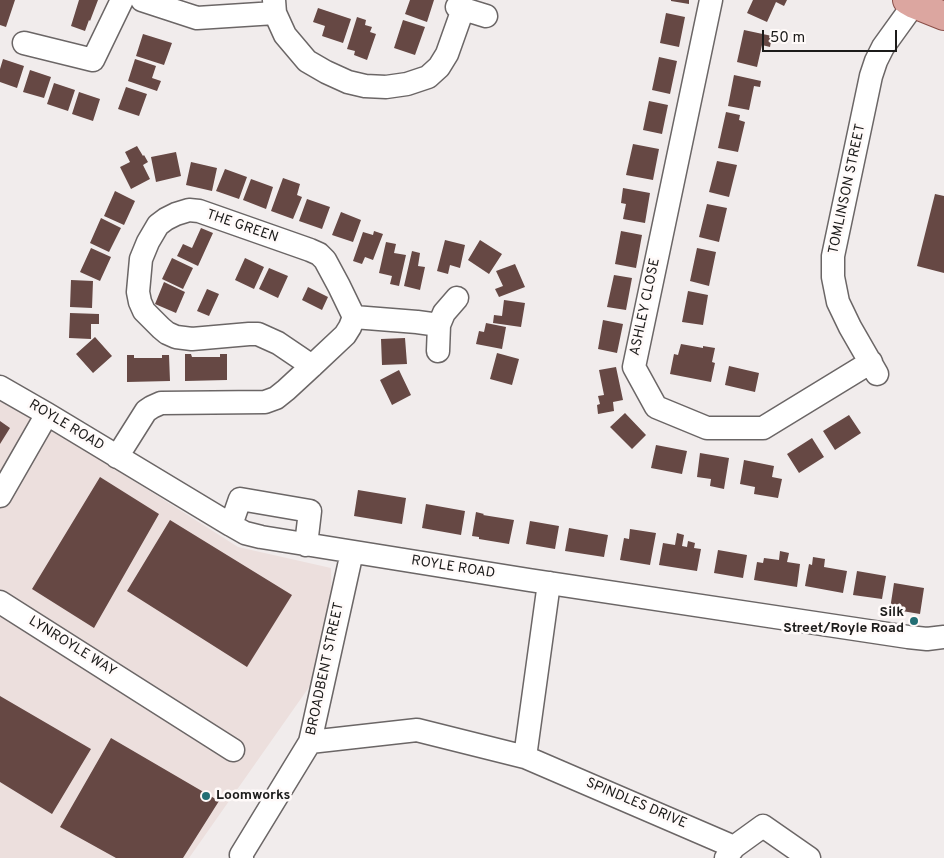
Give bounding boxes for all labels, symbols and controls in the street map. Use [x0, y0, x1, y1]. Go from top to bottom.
scale bar [764, 20, 899, 52]
text: 50 m [770, 29, 805, 48]
street label: TOMLINSON STREET [826, 122, 870, 256]
street label: THE GREEN [204, 207, 280, 247]
street label: ASHLEY CLOSE [627, 257, 665, 357]
street label: ROYLE ROAD [25, 397, 107, 455]
street label: ROYLE ROAD [410, 553, 496, 583]
street label: BROADBENT STREET [304, 601, 348, 737]
place label: Silk Street/Royle Road [783, 605, 904, 638]
street label: LYNROYLE WAY [25, 613, 119, 681]
marker: Silk Street/Royle Road [908, 615, 920, 627]
street label: SPINDLES DRIVE [583, 775, 689, 833]
place label: Loomworks [216, 788, 290, 804]
marker: Loomworks [200, 790, 212, 802]

